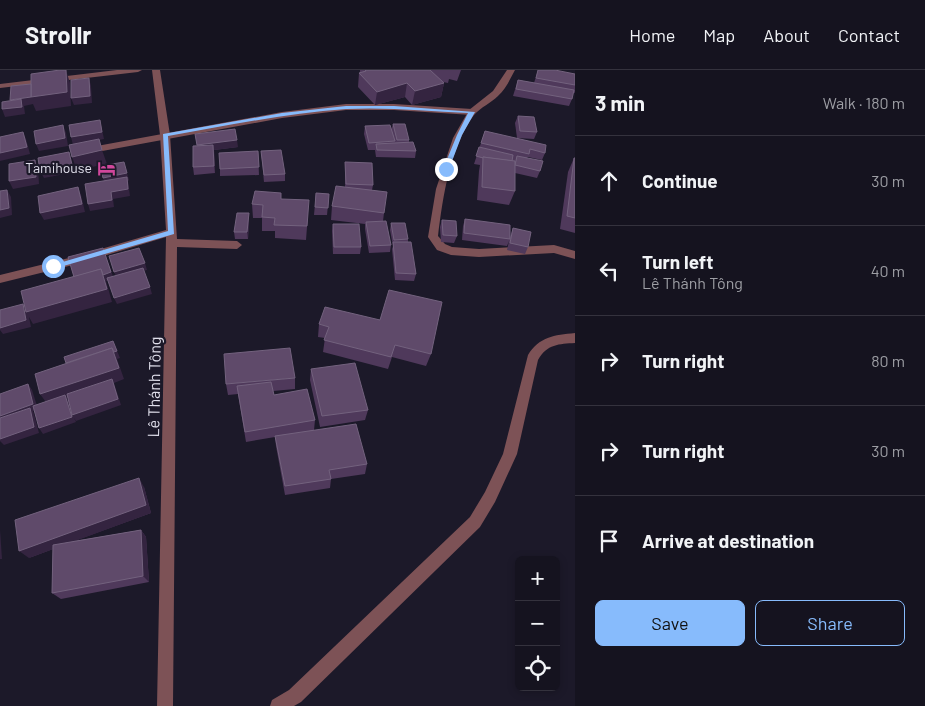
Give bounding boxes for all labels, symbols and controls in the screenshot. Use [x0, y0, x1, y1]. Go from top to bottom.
text: Strollr [25, 20, 92, 49]
text: Home [629, 24, 675, 46]
text: Map [703, 24, 735, 46]
text: About [763, 24, 810, 46]
text: Contact [838, 24, 900, 46]
text: 3 min [595, 90, 645, 115]
text: Walk · 180 m [823, 93, 905, 112]
hotel icon: Tamihouse [96, 158, 116, 178]
route end [435, 158, 458, 181]
place label: Tamihouse [25, 159, 92, 176]
icon: ahead [595, 167, 623, 195]
text: Continue [642, 169, 718, 192]
text: 30 m [871, 171, 905, 190]
text: Turn left [642, 250, 713, 273]
route start [42, 255, 65, 278]
icon: left [595, 257, 623, 285]
text: 40 m [871, 261, 905, 280]
text: Lê Thánh Tông [642, 273, 743, 292]
street label: Lê Thánh Tông [143, 336, 164, 438]
icon: right [595, 347, 623, 375]
text: Turn right [642, 349, 724, 372]
text: 80 m [871, 351, 905, 370]
icon: right [595, 437, 623, 465]
text: Turn right [642, 439, 724, 462]
text: 30 m [871, 441, 905, 460]
icon: arrive [595, 527, 623, 555]
text: Arrive at destination [642, 529, 814, 552]
map controls [515, 556, 560, 691]
button: + [515, 556, 560, 601]
button: Save [595, 600, 745, 646]
button: Share [755, 600, 905, 646]
button: − [515, 601, 560, 646]
button: locate [515, 646, 560, 691]

